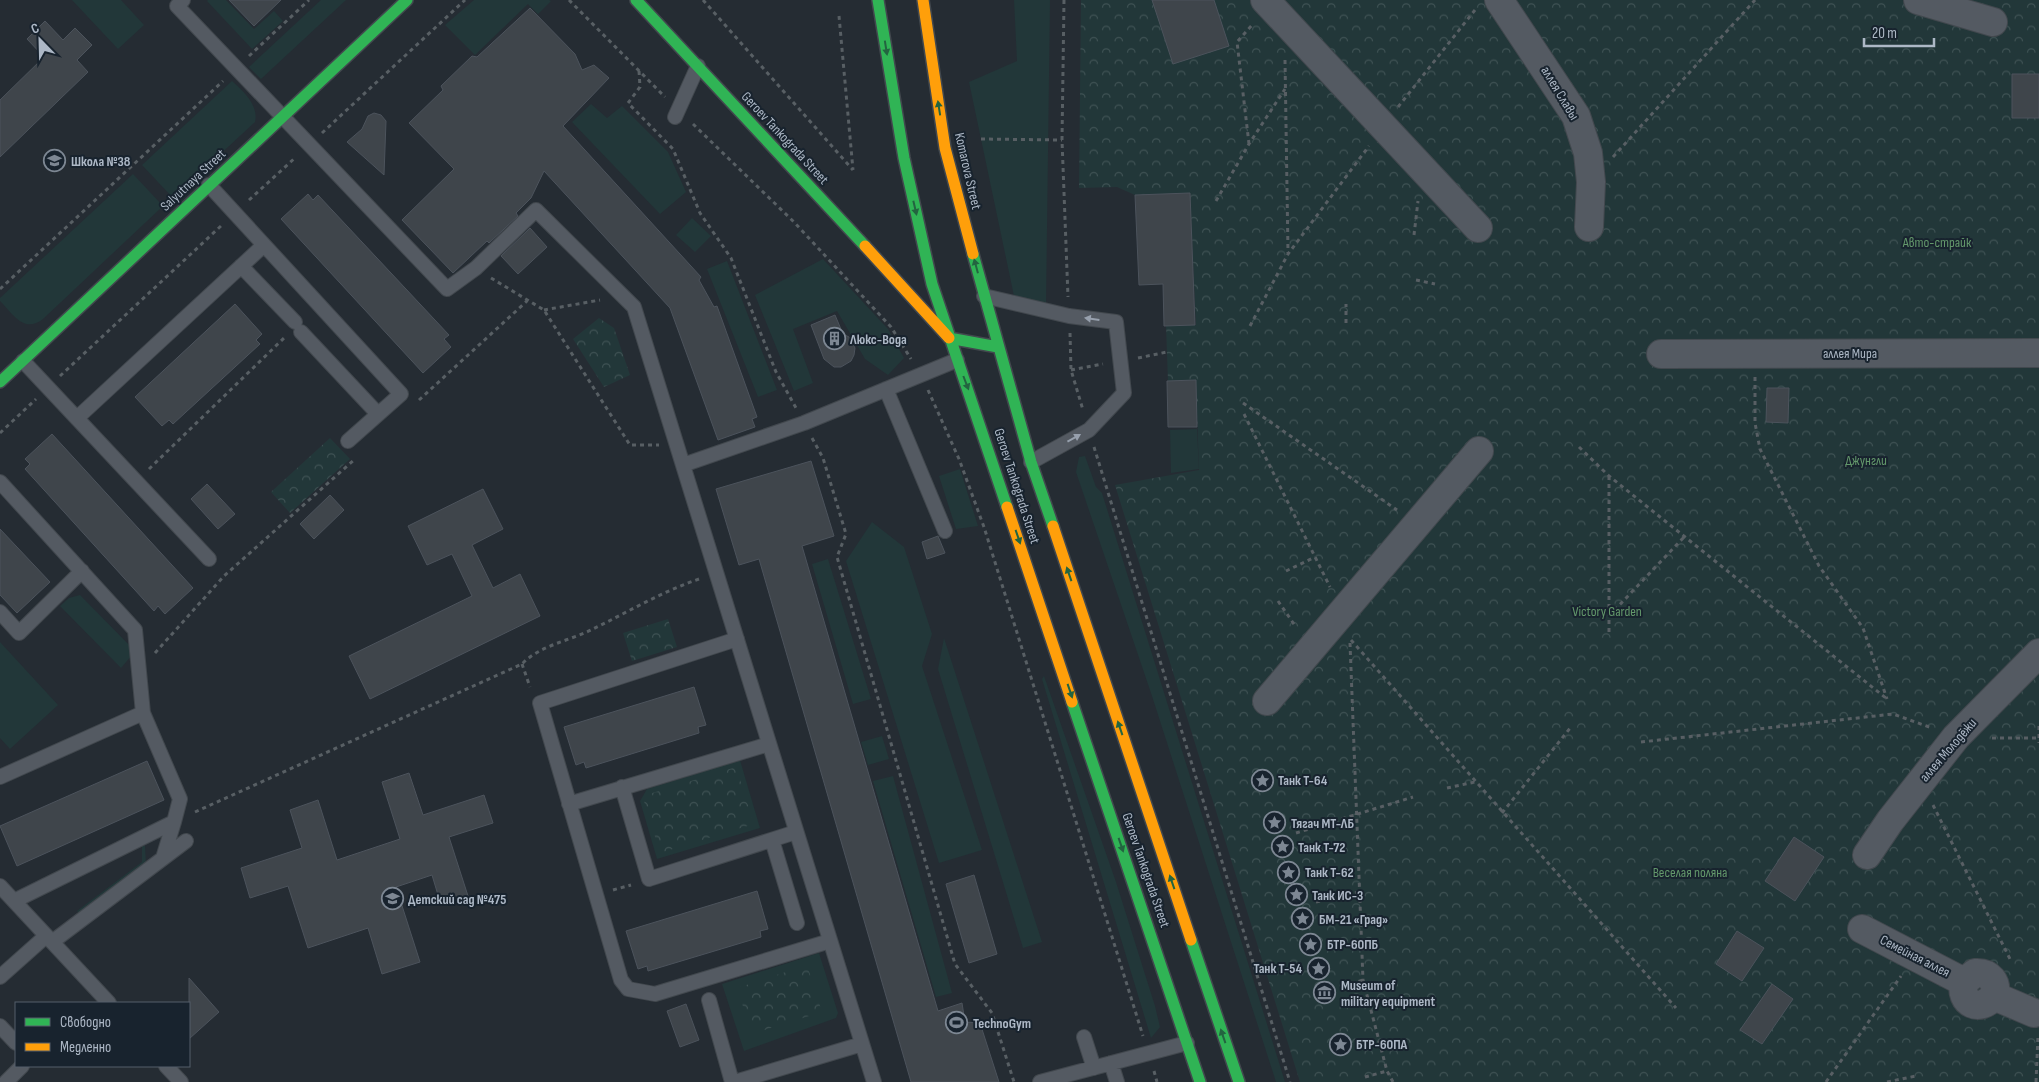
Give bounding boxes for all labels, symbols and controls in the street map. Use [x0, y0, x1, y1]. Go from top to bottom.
north arrow [15, 15, 65, 65]
scale bar [1864, 15, 1934, 47]
text: С [28, 19, 42, 38]
text: 20 m [1872, 24, 1897, 43]
one-way arrow [882, 40, 890, 56]
street label: аллея Славы [1537, 63, 1583, 123]
street label: Geroev Tankograda Street [738, 88, 832, 188]
one-way arrow [935, 99, 943, 115]
street label: Komarova Street [951, 131, 985, 211]
street label: Salyutnaya Street [157, 145, 229, 215]
school or university icon: Школа №38 [43, 149, 67, 173]
place label: Школа №38 [71, 153, 131, 170]
one-way arrow [911, 200, 919, 216]
park label: Авто-страйк [1902, 234, 1972, 251]
one-way arrow [972, 258, 980, 273]
one-way arrow [1084, 315, 1100, 323]
building icon: Люкс-Вода [822, 327, 846, 351]
place label: Люкс-Вода [849, 331, 907, 348]
street label: аллея Мира [1823, 345, 1877, 362]
one-way arrow [963, 376, 970, 391]
street label: Geroev Tankograda Street [990, 426, 1044, 546]
one-way arrow [1067, 434, 1081, 442]
park label: Джунгли [1845, 452, 1887, 469]
one-way arrow [1015, 530, 1022, 545]
one-way arrow [1064, 566, 1072, 581]
park label: Victory Garden [1572, 603, 1642, 620]
one-way arrow [1067, 684, 1074, 699]
street label: аллея Молодёжи [1916, 715, 1980, 785]
one-way arrow [1116, 720, 1124, 735]
place icon: Танк Т-64 [1250, 768, 1274, 792]
place label: Танк Т-64 [1278, 772, 1328, 789]
street label: Geroev Tankograda Street [1118, 810, 1174, 930]
place icon: Тягач МТ-ЛБ [1263, 811, 1287, 835]
place label: Тягач МТ-ЛБ [1291, 815, 1354, 832]
place icon: Танк Т-72 [1270, 835, 1294, 859]
one-way arrow [1118, 838, 1126, 853]
place label: Танк Т-72 [1298, 839, 1345, 856]
place icon: Танк Т-62 [1277, 860, 1301, 884]
place label: Танк Т-62 [1305, 864, 1354, 881]
park label: Веселая поляна [1653, 864, 1727, 881]
one-way arrow [1168, 874, 1175, 889]
place icon: Танк ИС-3 [1284, 883, 1308, 907]
school or university icon: Детский сад №475 [380, 887, 404, 911]
place label: Танк ИС-3 [1312, 887, 1363, 904]
place label: Детский сад №475 [408, 891, 506, 908]
place icon: БМ-21 «Град» [1291, 907, 1315, 931]
place label: БМ-21 «Град» [1319, 911, 1388, 928]
street label: Семейная аллея [1877, 931, 1953, 981]
place icon: БТР-60ПБ [1299, 932, 1323, 956]
place label: БТР-60ПБ [1327, 936, 1379, 953]
place icon: Танк Т-54 [1306, 956, 1330, 980]
place label: Танк Т-54 [1253, 960, 1302, 977]
place label: Museum of military equipment [1341, 977, 1435, 1010]
museum icon: Museum of military equipment [1313, 981, 1337, 1005]
legend [15, 1002, 190, 1067]
sports icon: TechnoGym [945, 1011, 969, 1035]
text: Свободно [60, 1013, 111, 1032]
place label: TechnoGym [973, 1015, 1031, 1032]
one-way arrow [1219, 1028, 1227, 1043]
place icon: БТР-60ПА [1328, 1032, 1352, 1056]
place label: БТР-60ПА [1356, 1036, 1408, 1053]
text: Медленно [60, 1038, 111, 1057]

